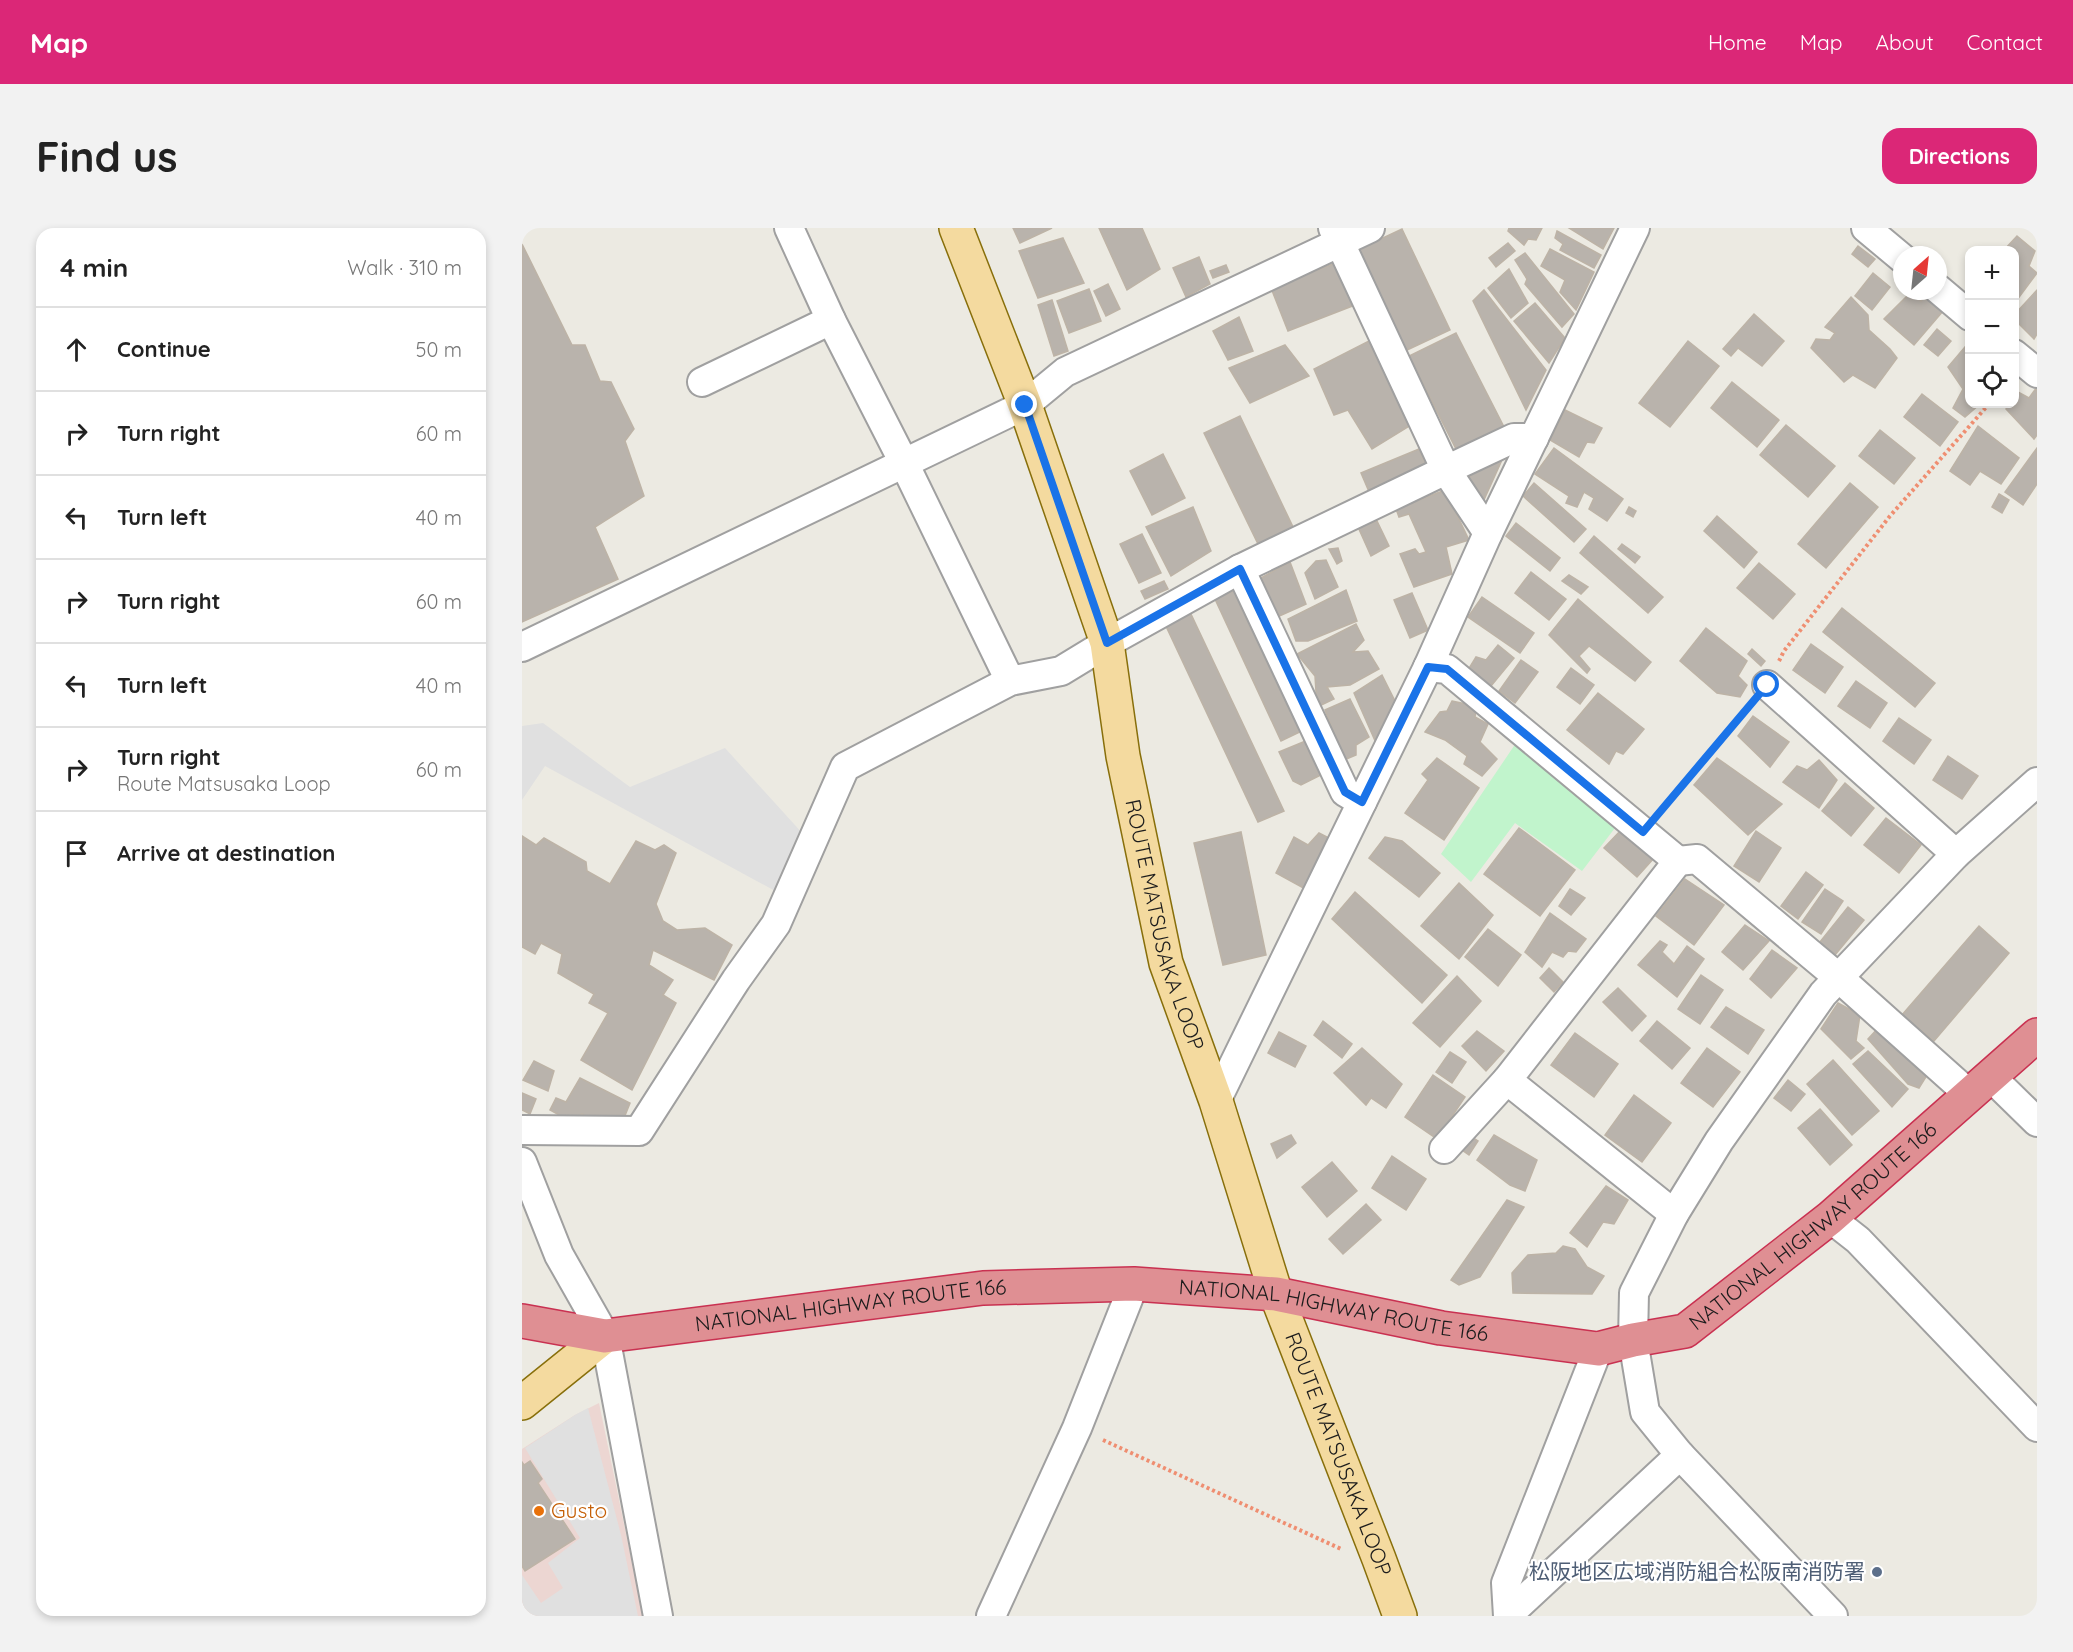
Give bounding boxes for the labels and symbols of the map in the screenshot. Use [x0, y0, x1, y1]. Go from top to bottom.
north arrow [1893, 246, 1947, 300]
route end [1011, 391, 1037, 417]
route start [1753, 671, 1779, 697]
street label: ROUTE MATSUSAKA LOOP [1120, 797, 1211, 1054]
street label: NATIONAL HIGHWAY ROUTE 166 [1683, 1116, 1942, 1335]
street label: NATIONAL HIGHWAY ROUTE 166 [693, 1273, 1007, 1336]
street label: NATIONAL HIGHWAY ROUTE 166 [1178, 1273, 1490, 1346]
street label: ROUTE MATSUSAKA LOOP [1280, 1328, 1398, 1579]
place label: Gusto [551, 1497, 607, 1523]
marker: Gusto [532, 1504, 546, 1518]
place label: 松阪地区広域消防組合松阪南消防署 [1529, 1558, 1865, 1584]
marker: 松阪地区広域消防組合松阪南消防署 [1870, 1565, 1884, 1579]

